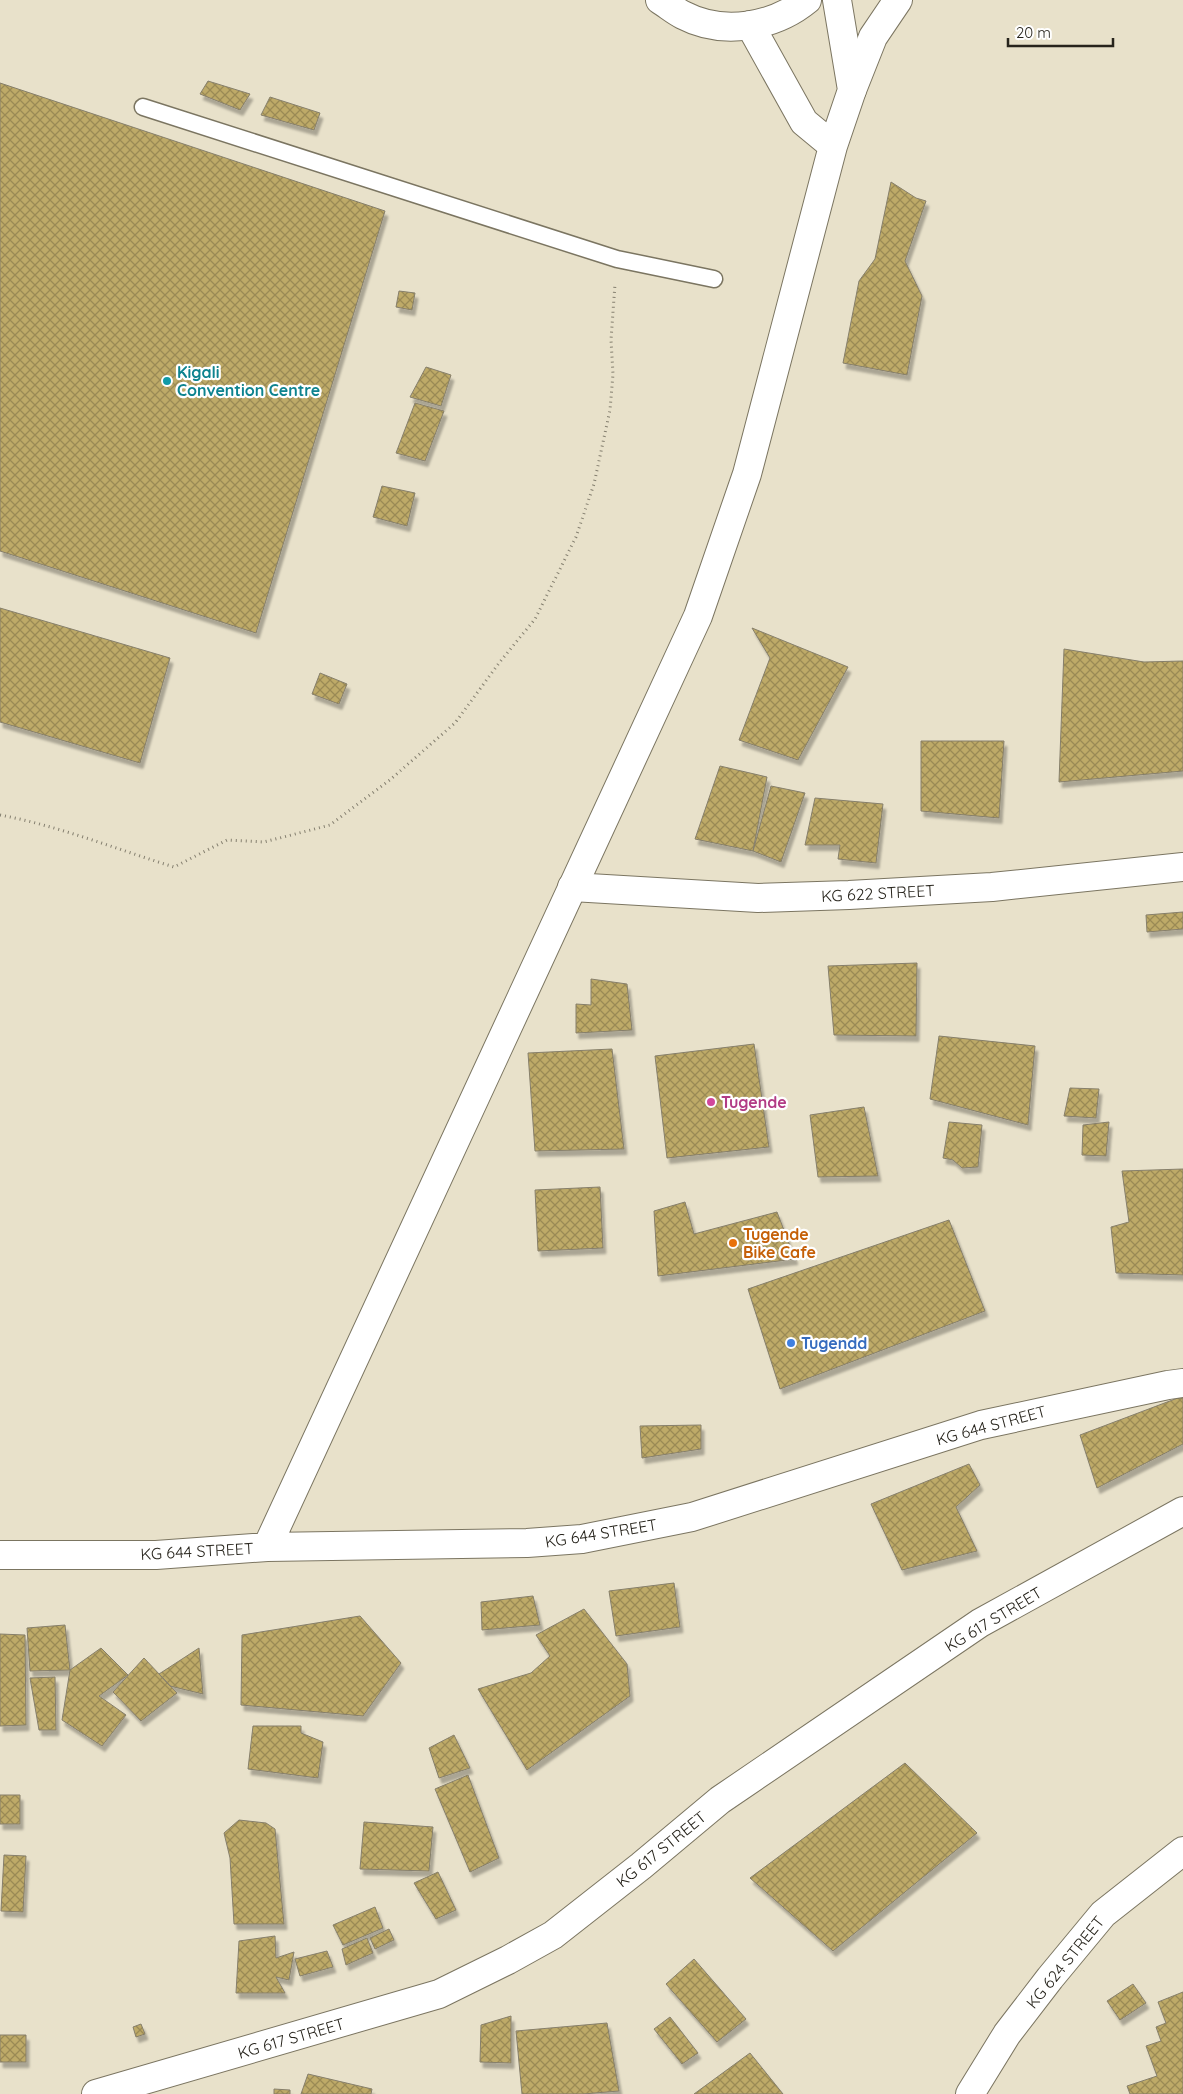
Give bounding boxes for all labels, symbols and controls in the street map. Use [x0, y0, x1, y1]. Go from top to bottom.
scale bar [1008, 15, 1113, 47]
text: 20 m [1016, 23, 1051, 42]
place label: Kigali Convention Centre [177, 362, 320, 400]
marker: Kigali Convention Centre [161, 375, 173, 387]
street label: KG 622 STREET [821, 880, 936, 906]
place label: Tugende [721, 1092, 787, 1112]
marker: Tugende [705, 1096, 717, 1108]
place label: Tugende Bike Cafe [743, 1224, 816, 1262]
marker: Tugende Bike Cafe [727, 1237, 739, 1249]
place label: Tugendd [801, 1333, 867, 1353]
marker: Tugendd [785, 1337, 797, 1349]
street label: KG 644 STREET [934, 1401, 1049, 1449]
street label: KG 644 STREET [544, 1514, 659, 1552]
street label: KG 644 STREET [140, 1538, 254, 1564]
street label: KG 617 STREET [941, 1582, 1046, 1656]
street label: KG 617 STREET [612, 1806, 710, 1891]
street label: KG 624 STREET [1022, 1912, 1109, 2012]
street label: KG 617 STREET [235, 2013, 347, 2063]

